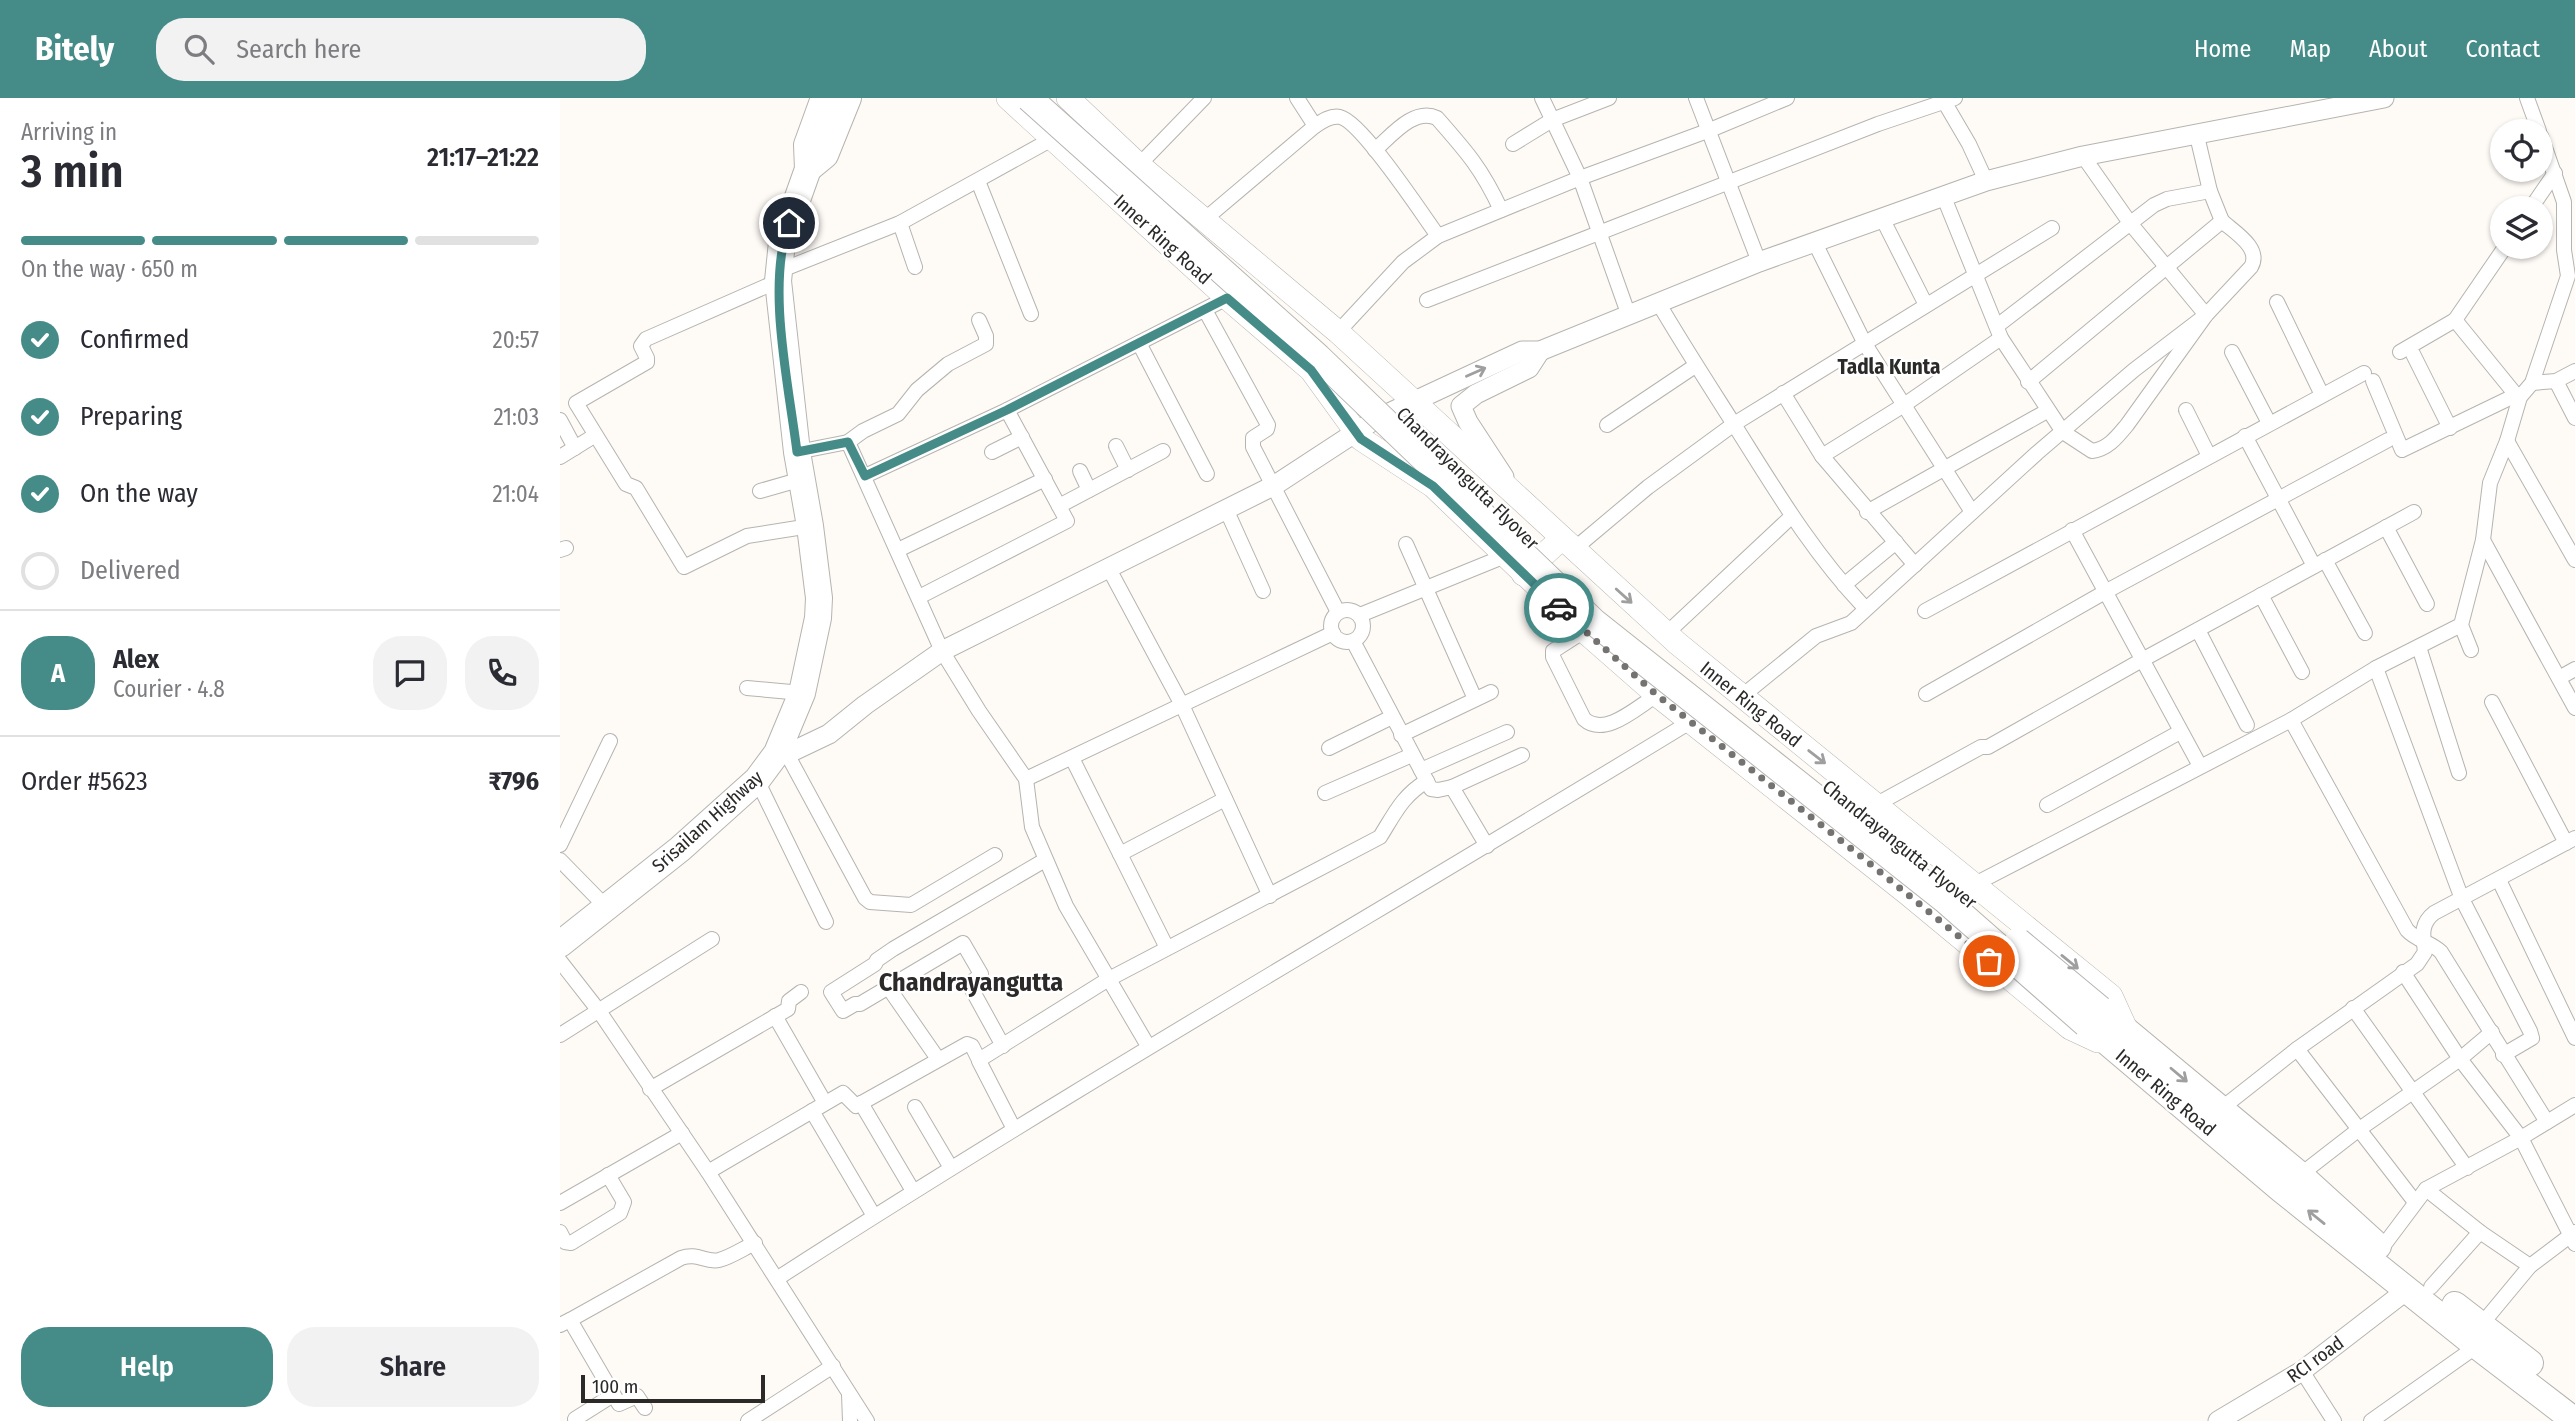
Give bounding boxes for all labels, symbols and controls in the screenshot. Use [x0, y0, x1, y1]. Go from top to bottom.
search box [156, 18, 646, 81]
text: Bitely [35, 29, 114, 69]
icon: search [180, 30, 218, 68]
text: Search here [236, 34, 361, 65]
text: Home [2194, 35, 2251, 63]
text: Map [2289, 35, 2331, 63]
text: About [2369, 35, 2427, 63]
text: Contact [2465, 35, 2540, 63]
text: Arriving in [21, 118, 117, 146]
map controls [2490, 119, 2553, 259]
button: locate [2490, 119, 2553, 182]
text: 21:17–21:22 [427, 142, 539, 173]
text: 3 min [21, 144, 124, 199]
street label: Inner Ring Road [1109, 190, 1216, 289]
pin [759, 193, 819, 253]
button: layers [2490, 196, 2553, 259]
icon: home [770, 204, 808, 242]
text: On the way · 650 m [21, 255, 198, 283]
icon: check [21, 321, 59, 359]
text: Confirmed [80, 324, 190, 355]
text: 20:57 [493, 326, 539, 354]
district label: Tadla Kunta [1837, 354, 1941, 380]
one-way arrow [1464, 365, 1486, 378]
icon: check [21, 398, 59, 436]
text: Preparing [80, 401, 182, 432]
street label: Chandrayangutta Flyover [1392, 402, 1544, 555]
text: 21:03 [493, 403, 539, 431]
icon: check [21, 475, 59, 513]
text: On the way [80, 478, 198, 509]
text: 21:04 [492, 480, 539, 508]
text: Delivered [80, 555, 181, 586]
courier [1524, 573, 1594, 643]
one-way arrow [1615, 588, 1633, 604]
icon: car [1540, 589, 1578, 627]
button: chat [373, 636, 447, 710]
button: phone [465, 636, 539, 710]
text: Alex [113, 644, 159, 675]
street label: Inner Ring Road [1695, 657, 1806, 752]
text: A [51, 658, 65, 689]
text: Courier · 4.8 [113, 675, 225, 703]
one-way arrow [1808, 750, 1826, 765]
street label: Srisailam Highway [647, 765, 768, 877]
text: Order #5623 [21, 766, 148, 797]
text: ₹796 [488, 766, 539, 797]
street label: Chandrayangutta Flyover [1818, 775, 1982, 914]
pin [1959, 931, 2019, 991]
icon: bag [1970, 942, 2008, 980]
one-way arrow [2061, 954, 2079, 970]
district label: Chandrayangutta [879, 967, 1063, 998]
street label: Inner Ring Road [2111, 1044, 2220, 1141]
one-way arrow [2170, 1067, 2188, 1083]
one-way arrow [2307, 1209, 2325, 1224]
button: Help [21, 1327, 273, 1407]
button: Share [287, 1327, 539, 1407]
street label: RCI road [2282, 1331, 2348, 1388]
scale bar [581, 1372, 765, 1404]
text: 100 m [592, 1375, 638, 1398]

